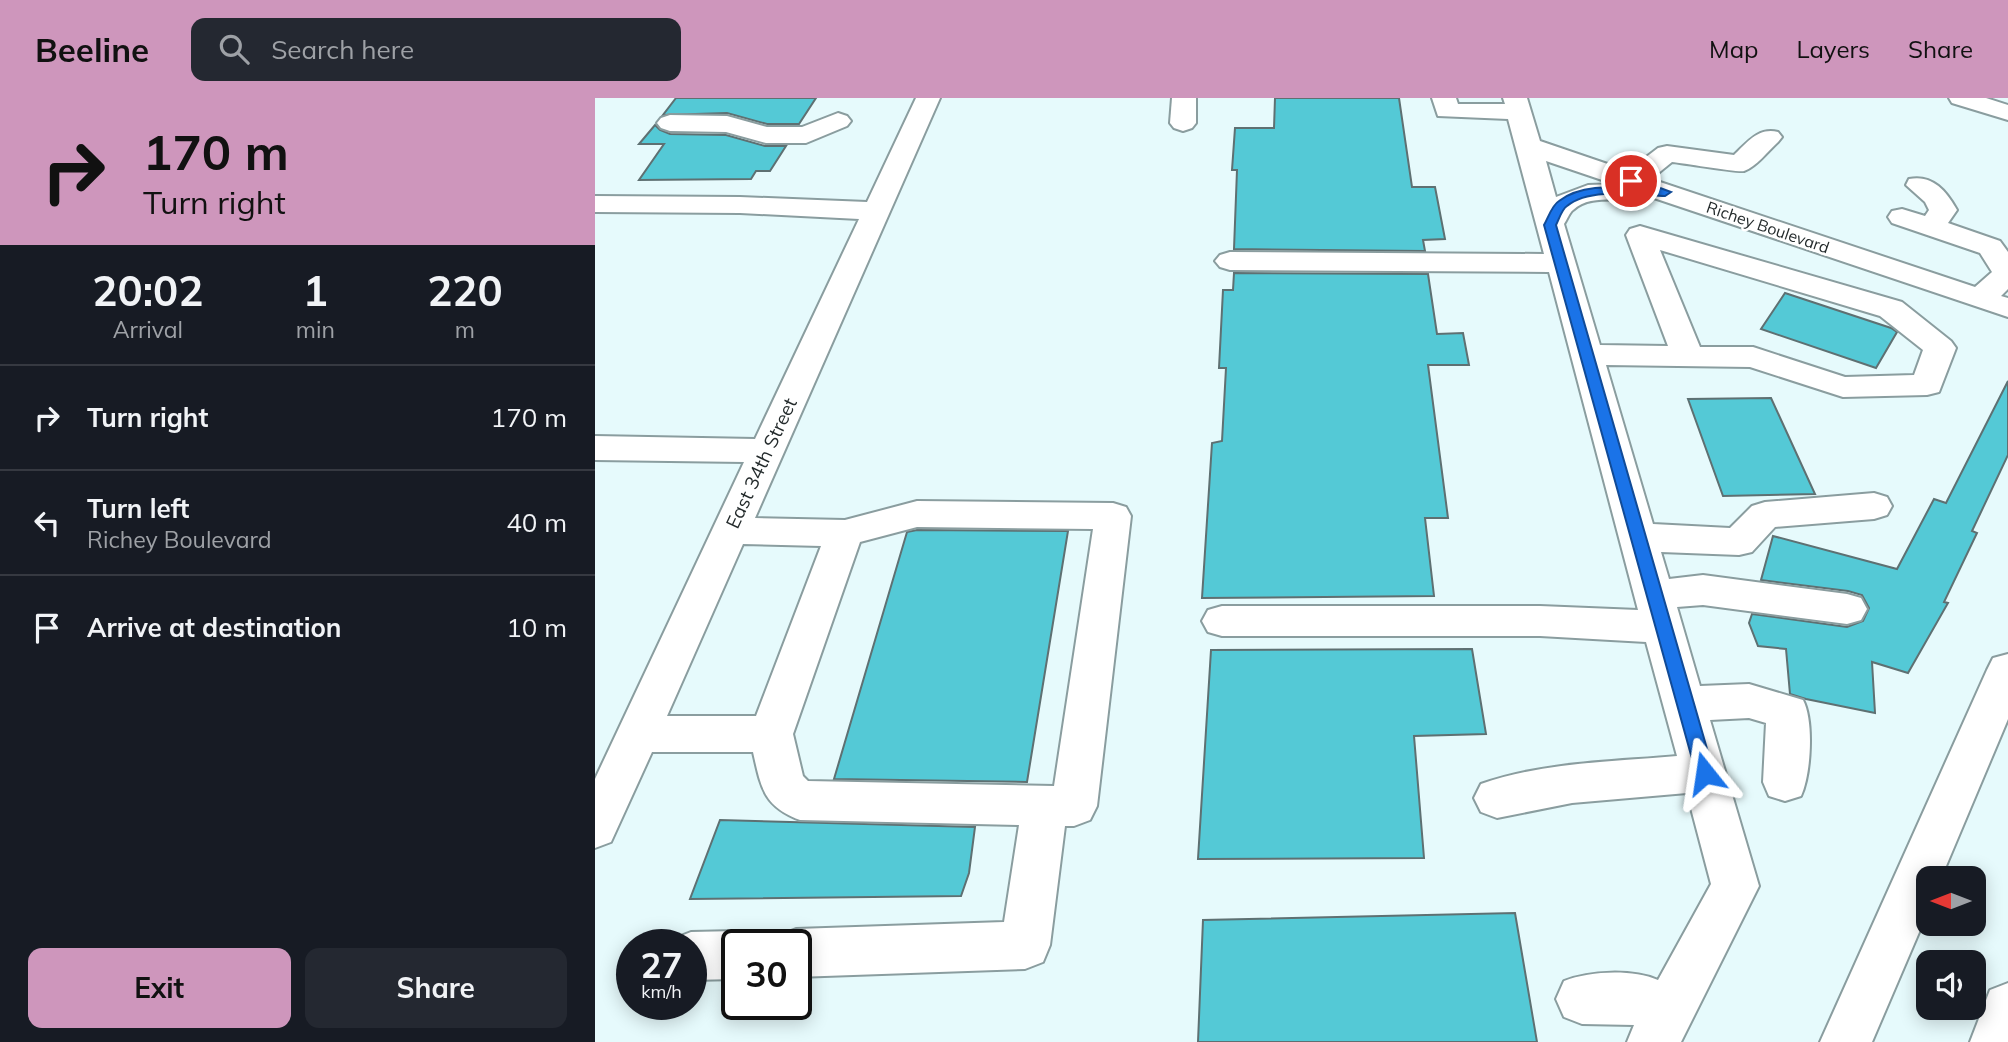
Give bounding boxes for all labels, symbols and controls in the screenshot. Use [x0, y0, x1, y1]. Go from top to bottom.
search box [191, 18, 681, 81]
text: Beeline [35, 29, 149, 70]
icon: search [215, 30, 253, 68]
text: Search here [271, 33, 414, 66]
text: Map [1709, 34, 1758, 64]
text: Layers [1796, 34, 1870, 64]
text: Share [1908, 34, 1973, 64]
text: 170 m [143, 121, 289, 182]
icon: right [28, 126, 119, 217]
pin [1601, 151, 1661, 211]
icon: arrive [1612, 162, 1650, 200]
text: Turn right [143, 182, 286, 222]
street label: Richey Boulevard [1704, 197, 1832, 257]
text: 20:02 [92, 264, 203, 317]
text: 1 [303, 264, 328, 317]
text: 220 [427, 264, 503, 317]
text: Arrival [113, 315, 183, 344]
text: min [296, 315, 335, 344]
text: m [455, 315, 475, 344]
street label: East 34th Street [720, 394, 802, 532]
icon: right [28, 399, 66, 437]
text: Turn right [87, 401, 208, 434]
text: 170 m [491, 401, 567, 434]
text: Turn left [87, 492, 189, 525]
icon: left [28, 504, 66, 542]
text: 40 m [506, 506, 567, 539]
text: Richey Boulevard [87, 525, 272, 554]
icon: arrive [28, 609, 66, 647]
text: Arrive at destination [87, 611, 342, 644]
text: 10 m [506, 611, 567, 644]
position arrow [1668, 736, 1742, 810]
north arrow [1916, 866, 1986, 936]
map controls [1916, 866, 1986, 1020]
speed limit sign: 30 [721, 929, 812, 1020]
text: 27 [640, 943, 683, 987]
button: Exit [28, 948, 291, 1028]
button: Share [305, 948, 567, 1028]
button: sound [1916, 950, 1986, 1020]
text: km/h [641, 980, 682, 1003]

